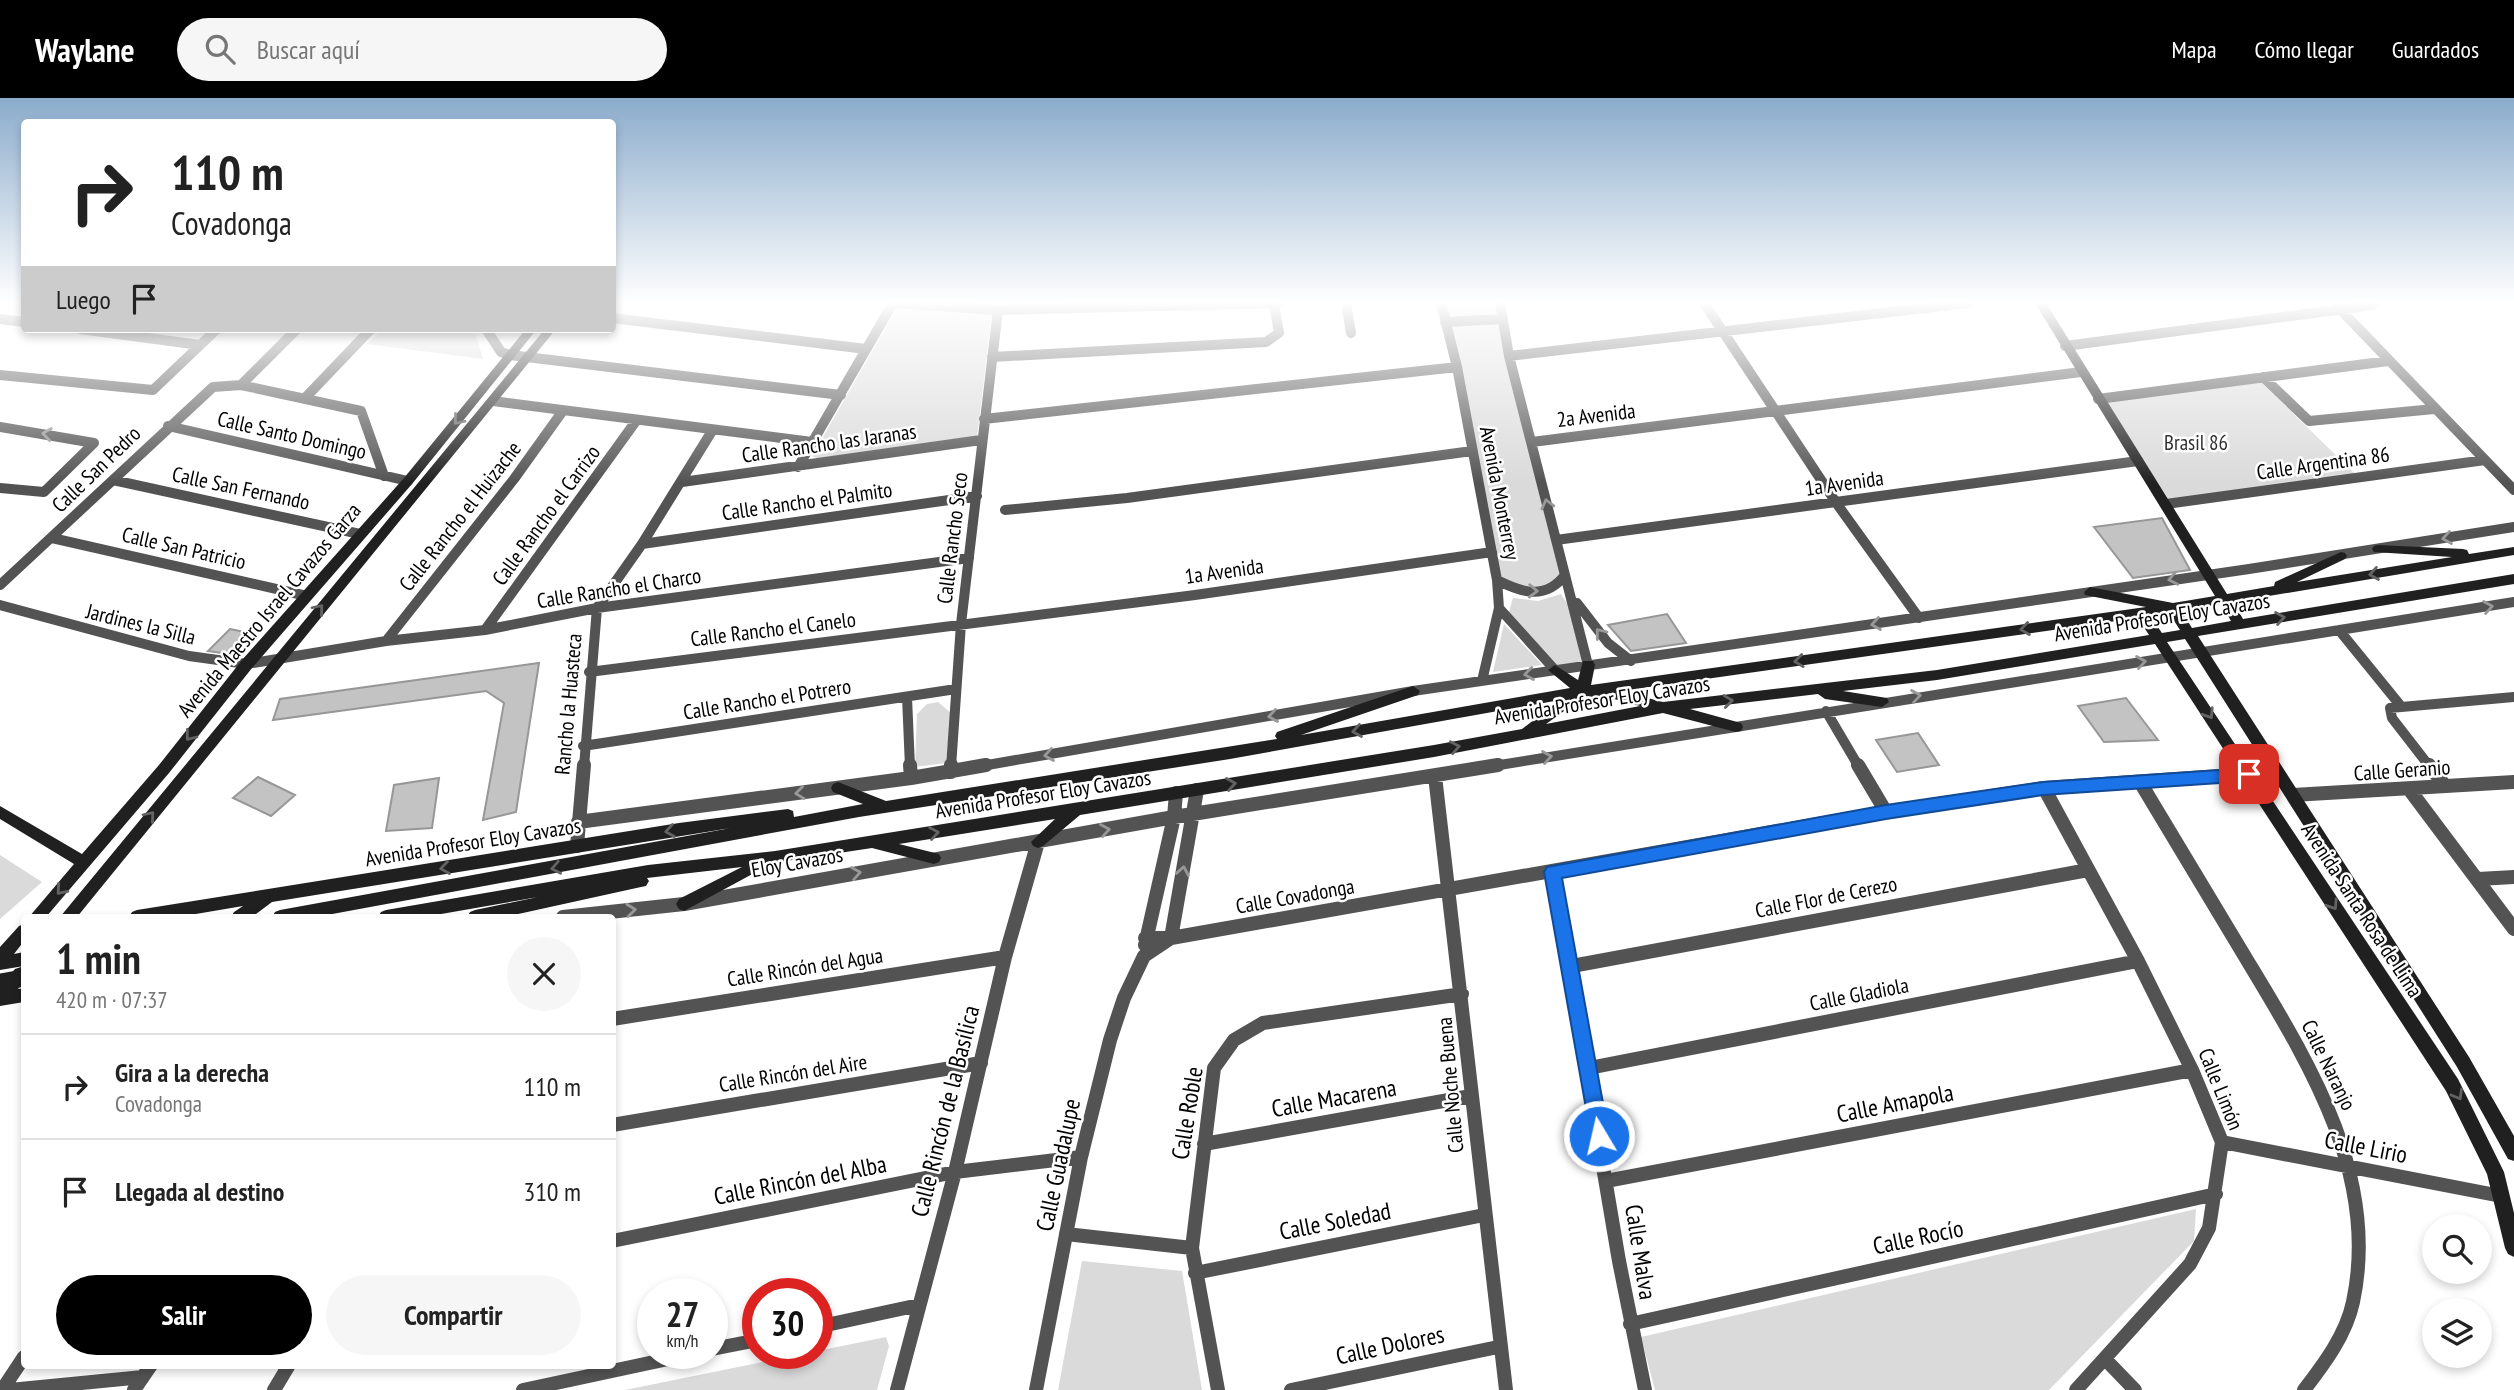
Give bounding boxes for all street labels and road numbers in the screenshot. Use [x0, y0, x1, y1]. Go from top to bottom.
street label: 2a Avenida [1555, 397, 1637, 433]
street label: Calle Santo Domingo [215, 405, 369, 465]
street label: Calle Rancho las Jaranas [740, 417, 918, 469]
street label: Calle San Pedro [46, 420, 146, 518]
street label: Avenida Monterrey [1474, 424, 1526, 562]
street label: Calle Rancho el Huizache [393, 436, 527, 596]
street label: Calle Rancho el Carrizo [486, 440, 606, 590]
street label: Calle Argentina 86 [2255, 440, 2391, 486]
street label: Calle San Fernando [170, 460, 312, 516]
street label: 1a Avenida [1803, 464, 1885, 502]
street label: Calle Rancho Seco [931, 471, 973, 605]
street label: Calle Rancho el Palmito [720, 476, 894, 526]
street label: Avenida Maestro Israel Cavazos Garza [171, 497, 367, 723]
street label: Calle San Patricio [119, 521, 249, 575]
street label: 1a Avenida [1183, 552, 1265, 590]
street label: Calle Rancho el Charco [535, 562, 703, 614]
street label: Avenida Profesor Eloy Cavazos [2052, 587, 2272, 647]
street label: Jardines la Silla [83, 597, 199, 651]
street label: Calle Rancho el Canelo [689, 605, 857, 653]
street label: Rancho la Huasteca [548, 632, 588, 776]
street label: Avenida Profesor Eloy Cavazos [1492, 670, 1712, 730]
street label: Calle Rancho el Potrero [681, 672, 853, 726]
street label: Calle Geranio [2353, 753, 2451, 787]
street label: Avenida Profesor Eloy Cavazos [933, 764, 1153, 824]
street label: Avenida Profesor Eloy Cavazos [363, 812, 583, 872]
street label: Avenida Santa Rosa de Lima [2295, 818, 2429, 1002]
street label: Eloy Cavazos [749, 841, 845, 883]
street label: Calle Flor de Cerezo [1753, 870, 1899, 924]
street label: Calle Covadonga [1234, 872, 1356, 920]
street label: Calle Rincón del Agua [725, 941, 885, 993]
street label: Calle Gladiola [1807, 971, 1911, 1017]
street label: Calle Rincón de la Basílica [904, 1002, 986, 1220]
street label: Calle Naranjo [2296, 1015, 2362, 1115]
street label: Calle Noche Buena [1431, 1016, 1469, 1154]
street label: Calle Limón [2192, 1044, 2250, 1134]
street label: Calle Rincón del Aire [717, 1048, 869, 1098]
street label: Calle Roble [1164, 1064, 1210, 1162]
street label: Calle Macarena [1269, 1072, 1399, 1124]
street label: Calle Amapola [1834, 1076, 1956, 1130]
street label: Calle Guadalupe [1029, 1096, 1087, 1234]
street label: Calle Lirio [2322, 1124, 2410, 1170]
street label: Calle Rincón del Alba [711, 1148, 889, 1212]
street label: Calle Soledad [1277, 1195, 1393, 1247]
street label: Calle Malva [1618, 1202, 1664, 1302]
street label: Calle Rocío [1870, 1212, 1966, 1262]
street label: Calle Dolores [1333, 1318, 1447, 1372]

